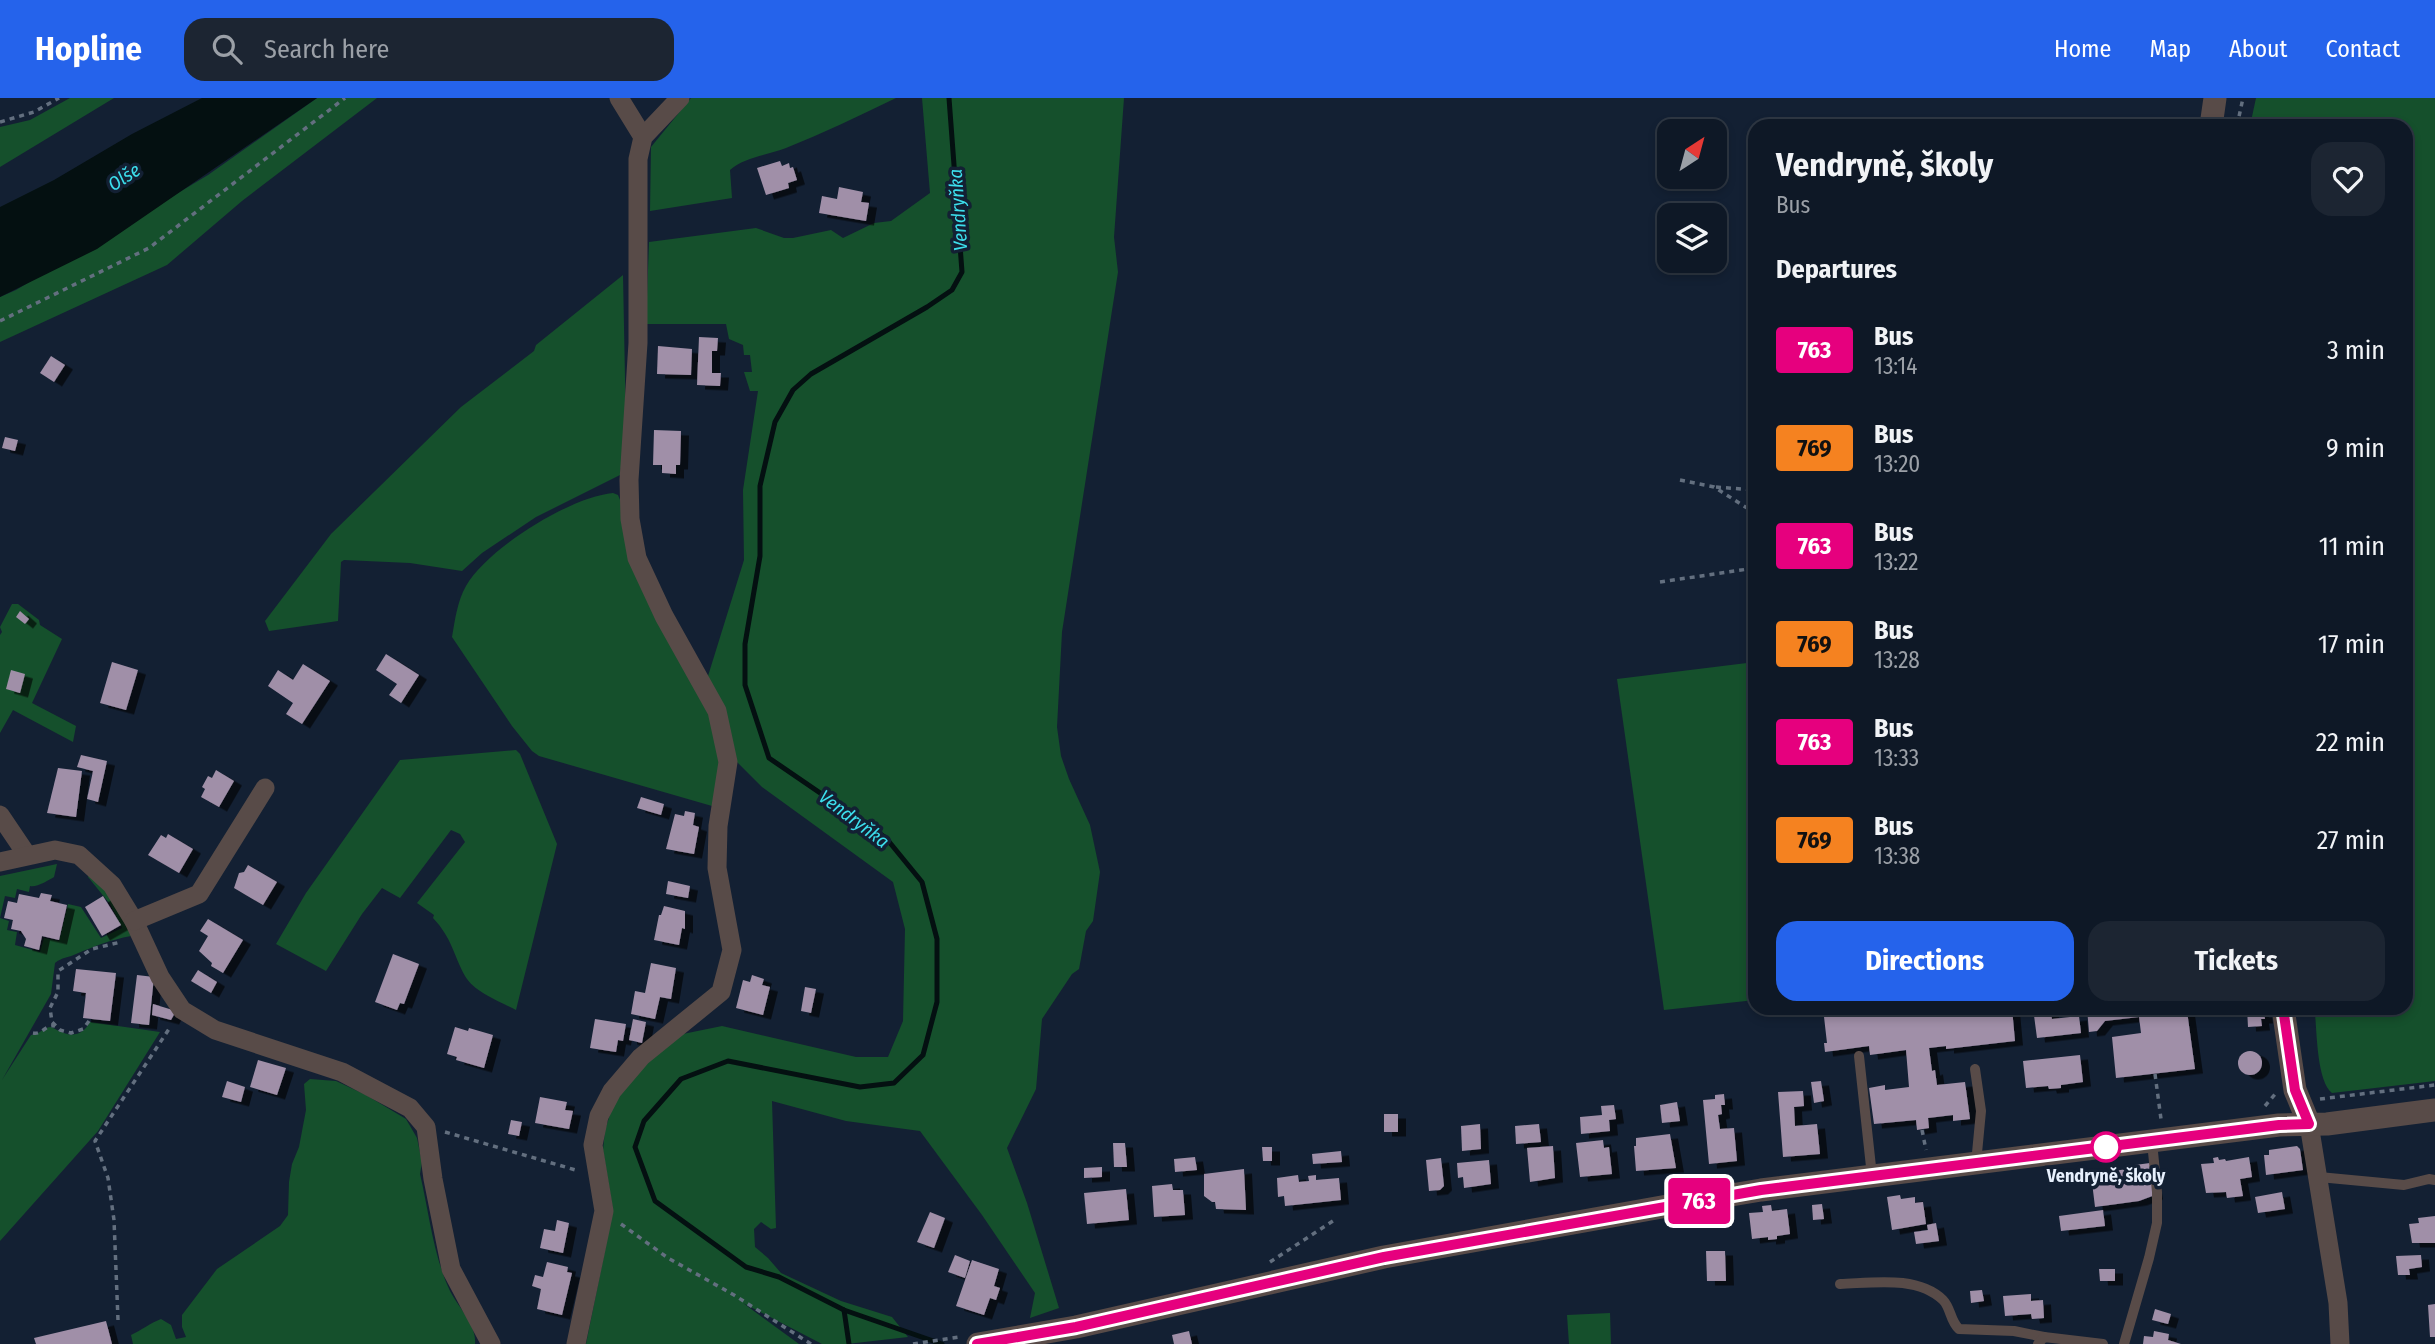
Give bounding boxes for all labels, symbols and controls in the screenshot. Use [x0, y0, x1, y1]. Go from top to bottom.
search box [184, 18, 674, 81]
text: Hopline [35, 29, 142, 69]
icon: search [208, 30, 246, 68]
text: Search here [264, 34, 389, 65]
text: Home [2054, 35, 2111, 63]
text: Map [2149, 35, 2191, 63]
text: About [2229, 35, 2287, 63]
text: Contact [2325, 35, 2400, 63]
north arrow [1657, 119, 1727, 189]
map controls [1657, 119, 1727, 273]
button: heart [2311, 142, 2385, 216]
text: Vendryně, školy [1776, 145, 1993, 185]
water label: Olše [104, 158, 144, 196]
water label: Vendryňka [944, 168, 972, 252]
text: Bus [1776, 191, 1810, 219]
button: layers [1657, 203, 1727, 273]
text: Departures [1776, 254, 1897, 285]
text: Bus [1874, 321, 1913, 352]
text: 3 min [2327, 335, 2385, 366]
text: 763 [1798, 336, 1831, 364]
text: 13:14 [1874, 352, 1917, 380]
text: Bus [1874, 419, 1913, 450]
text: 9 min [2326, 433, 2385, 464]
text: 769 [1797, 434, 1832, 462]
text: 13:20 [1874, 450, 1920, 478]
text: Bus [1874, 517, 1913, 548]
text: 11 min [2319, 531, 2385, 562]
text: 763 [1798, 532, 1831, 560]
text: 13:22 [1874, 548, 1919, 576]
text: Bus [1874, 615, 1913, 646]
text: 17 min [2318, 629, 2385, 660]
text: 769 [1797, 630, 1832, 658]
text: 13:28 [1874, 646, 1920, 674]
text: Bus [1874, 713, 1913, 744]
text: 22 min [2316, 727, 2385, 758]
text: 763 [1798, 728, 1831, 756]
text: 13:33 [1874, 744, 1919, 772]
water label: Vendryňka [814, 785, 894, 853]
text: Bus [1874, 811, 1913, 842]
text: 27 min [2317, 825, 2385, 856]
text: 769 [1797, 826, 1832, 854]
text: 13:38 [1874, 842, 1920, 870]
button: Directions [1776, 921, 2074, 1001]
button: Tickets [2088, 921, 2385, 1001]
marker: Vendryně, školy [2091, 1132, 2121, 1162]
place label: Vendryně, školy [2046, 1165, 2166, 1187]
line badge: 763 [1659, 1178, 1739, 1224]
text: 763 [1682, 1187, 1716, 1215]

